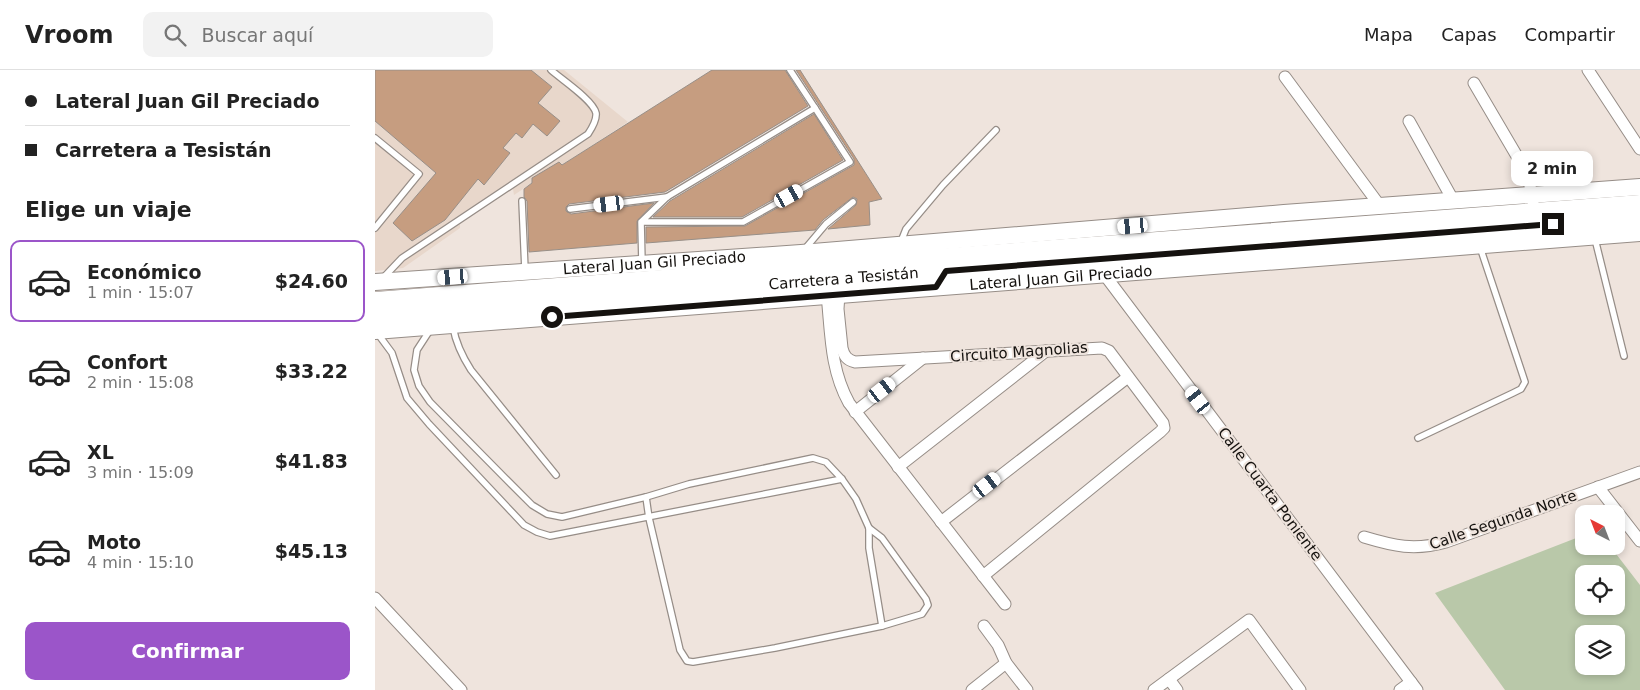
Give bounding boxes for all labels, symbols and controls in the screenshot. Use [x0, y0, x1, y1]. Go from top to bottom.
search box [143, 12, 493, 57]
text: Vroom [25, 21, 113, 49]
icon: search [161, 21, 189, 49]
text: Buscar aquí [201, 24, 313, 46]
text: Mapa [1364, 24, 1413, 45]
text: Capas [1441, 24, 1497, 45]
text: Compartir [1525, 24, 1615, 45]
text: Lateral Juan Gil Preciado [55, 90, 319, 112]
text: Carretera a Tesistán [55, 139, 272, 161]
callout: 2 min [1512, 152, 1594, 186]
text: 2 min [1527, 159, 1577, 178]
car [772, 182, 805, 210]
car [593, 195, 624, 213]
text: Elige un viaje [25, 197, 192, 222]
route end [1542, 213, 1564, 235]
car [1117, 217, 1148, 235]
street label: Lateral Juan Gil Preciado [562, 248, 746, 278]
icon: car [27, 259, 72, 304]
text: Económico [87, 261, 202, 283]
street label: Lateral Juan Gil Preciado [969, 262, 1153, 294]
street label: Carretera a Tesistán [768, 264, 919, 293]
car [437, 268, 468, 286]
text: $24.60 [275, 270, 348, 292]
text: 1 min · 15:07 [87, 283, 194, 302]
route start [541, 306, 563, 328]
street label: Circuito Magnolias [950, 338, 1089, 366]
icon: car [27, 349, 72, 394]
text: Confort [87, 351, 167, 373]
text: $33.22 [275, 360, 348, 382]
text: 2 min · 15:08 [87, 373, 194, 392]
car [865, 375, 898, 405]
car [1182, 384, 1213, 416]
street label: Calle Cuarta Poniente [1214, 424, 1326, 564]
icon: car [27, 439, 72, 484]
text: XL [87, 441, 114, 463]
text: $41.83 [275, 450, 348, 472]
text: 3 min · 15:09 [87, 463, 194, 482]
car [970, 470, 1003, 500]
street label: Calle Segunda Norte [1427, 486, 1579, 554]
north arrow [1575, 505, 1625, 555]
map controls [1575, 505, 1625, 675]
icon: car [27, 529, 72, 574]
text: Moto [87, 531, 141, 553]
text: $45.13 [275, 540, 348, 562]
text: 4 min · 15:10 [87, 553, 194, 572]
button: locate [1575, 565, 1625, 615]
button: Confirmar [25, 622, 350, 680]
button: layers [1575, 625, 1625, 675]

